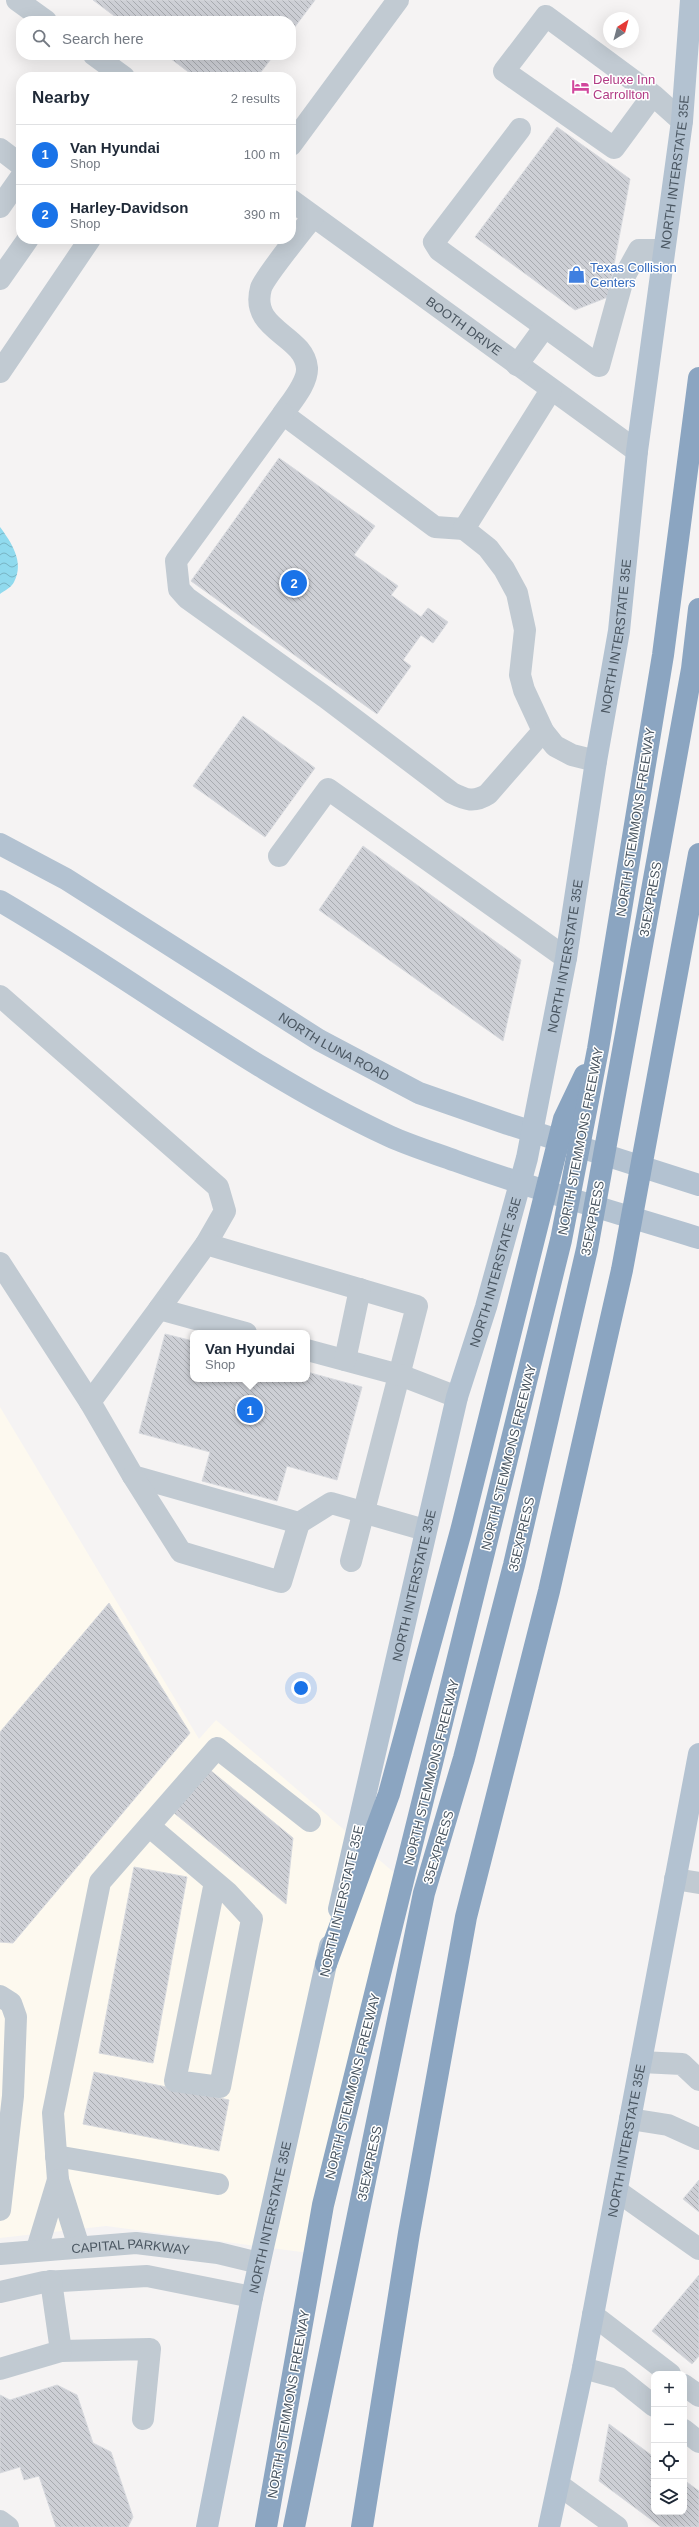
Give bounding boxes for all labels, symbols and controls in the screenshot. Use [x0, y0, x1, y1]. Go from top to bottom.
north arrow [603, 12, 639, 48]
search box [16, 16, 296, 60]
icon: search [30, 27, 52, 49]
text: Search here [62, 30, 144, 47]
place label: Deluxe Inn Carrollton [593, 72, 655, 102]
hotel icon: Deluxe Inn Carrollton [570, 76, 590, 96]
text: Nearby [32, 88, 90, 107]
text: 2 results [231, 91, 280, 106]
street label: NORTH INTERSTATE 35E [658, 94, 692, 250]
text: Van Hyundai [70, 139, 160, 156]
text: 1 [41, 147, 49, 162]
text: 100 m [244, 147, 280, 162]
text: Shop [70, 156, 100, 171]
text: Harley-Davidson [70, 199, 188, 216]
text: 2 [41, 207, 49, 222]
text: 390 m [244, 207, 280, 222]
text: Shop [70, 216, 100, 231]
place label: Texas Collision Centers [590, 260, 677, 290]
shop icon: Texas Collision Centers [567, 264, 587, 284]
street label: BOOTH DRIVE [423, 294, 505, 359]
street label: NORTH INTERSTATE 35E [598, 558, 634, 714]
pin: 2 [281, 568, 307, 598]
street label: NORTH STEMMONS FREEWAY [613, 726, 658, 918]
street label: 35EXPRESS [637, 860, 665, 938]
street label: NORTH INTERSTATE 35E [545, 878, 586, 1034]
street label: NORTH LUNA ROAD [276, 1009, 392, 1084]
street label: NORTH STEMMONS FREEWAY [555, 1046, 606, 1236]
street label: 35EXPRESS [578, 1179, 607, 1257]
street label: NORTH INTERSTATE 35E [467, 1195, 524, 1349]
popup [190, 1330, 310, 1382]
text: Van Hyundai [205, 1340, 295, 1357]
text: Shop [205, 1357, 235, 1372]
street label: NORTH STEMMONS FREEWAY [478, 1362, 539, 1552]
pin: 1 [237, 1395, 263, 1425]
street label: 35EXPRESS [506, 1495, 537, 1573]
street label: NORTH INTERSTATE 35E [389, 1508, 439, 1663]
street label: NORTH STEMMONS FREEWAY [401, 1677, 462, 1867]
your location [291, 1678, 311, 1698]
street label: 35EXPRESS [420, 1808, 457, 1886]
street label: NORTH INTERSTATE 35E [317, 1823, 366, 1978]
street label: NORTH STEMMONS FREEWAY [322, 1991, 383, 2181]
street label: NORTH INTERSTATE 35E [605, 2063, 648, 2218]
street label: 35EXPRESS [354, 2124, 385, 2202]
street label: NORTH INTERSTATE 35E [246, 2140, 294, 2295]
street label: CAPITAL PARKWAY [71, 2236, 191, 2258]
street label: NORTH STEMMONS FREEWAY [265, 2308, 313, 2500]
map controls [651, 2371, 687, 2515]
button: + [651, 2371, 687, 2407]
button: − [651, 2407, 687, 2443]
button: locate [651, 2443, 687, 2479]
button: layers [651, 2479, 687, 2515]

